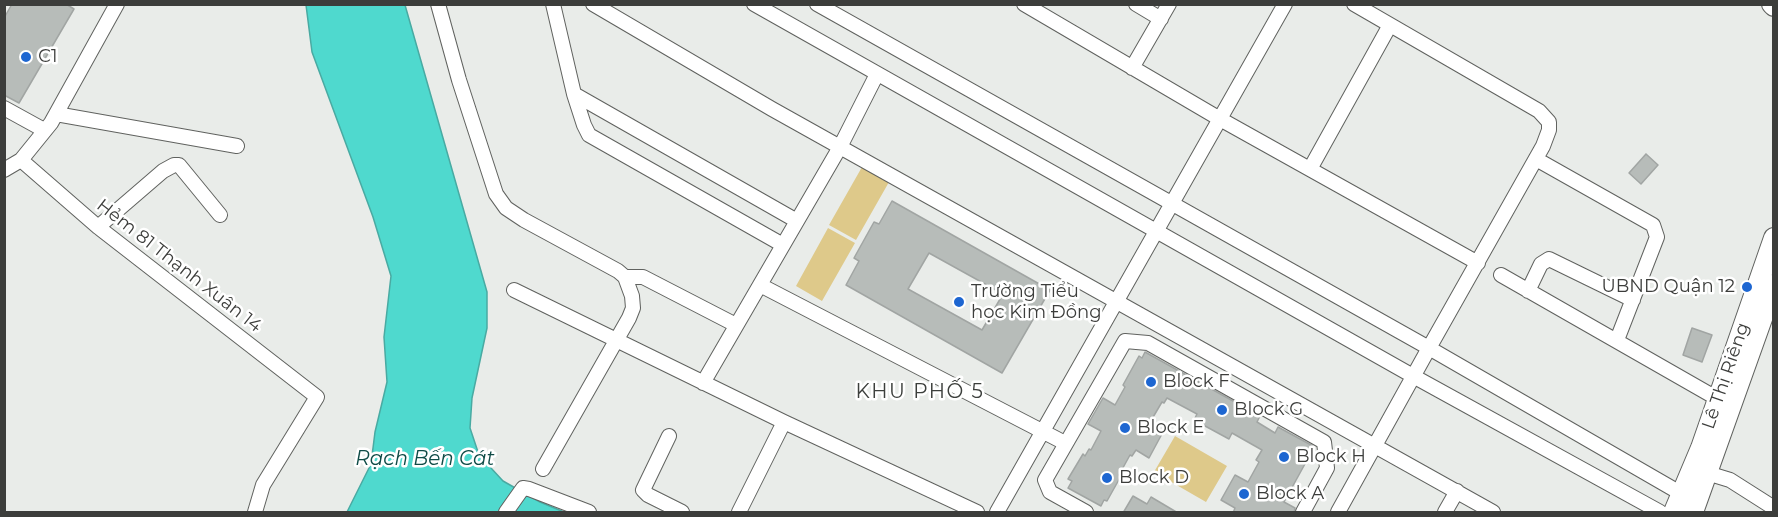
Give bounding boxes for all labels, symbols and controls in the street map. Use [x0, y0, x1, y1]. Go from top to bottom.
place label: С1 [38, 46, 58, 68]
marker: С1 [19, 50, 33, 64]
street label: Hẻm 81 Thạnh Xuân 14 [92, 195, 266, 337]
place label: UBND Quận 12 [1602, 276, 1735, 298]
marker: UBND Quận 12 [1740, 280, 1754, 294]
place label: Trường Tiểu học Kim Đồng [971, 281, 1101, 324]
marker: Trường Tiểu học Kim Đồng [952, 295, 966, 309]
street label: Lê Thị Riêng [1698, 320, 1754, 432]
place label: Block F [1163, 371, 1230, 393]
marker: Block F [1144, 375, 1158, 389]
district label: KHU PHỐ 5 [856, 380, 984, 404]
place label: Block G [1234, 399, 1303, 421]
marker: Block G [1215, 403, 1229, 417]
place label: Block E [1137, 417, 1204, 439]
marker: Block E [1118, 421, 1132, 435]
place label: Block H [1296, 446, 1366, 468]
water label: Rạch Bến Cát [355, 447, 495, 471]
marker: Block H [1277, 450, 1291, 464]
place label: Block D [1119, 467, 1189, 489]
marker: Block D [1100, 471, 1114, 485]
place label: Block A [1256, 483, 1324, 505]
marker: Block A [1237, 487, 1251, 501]

